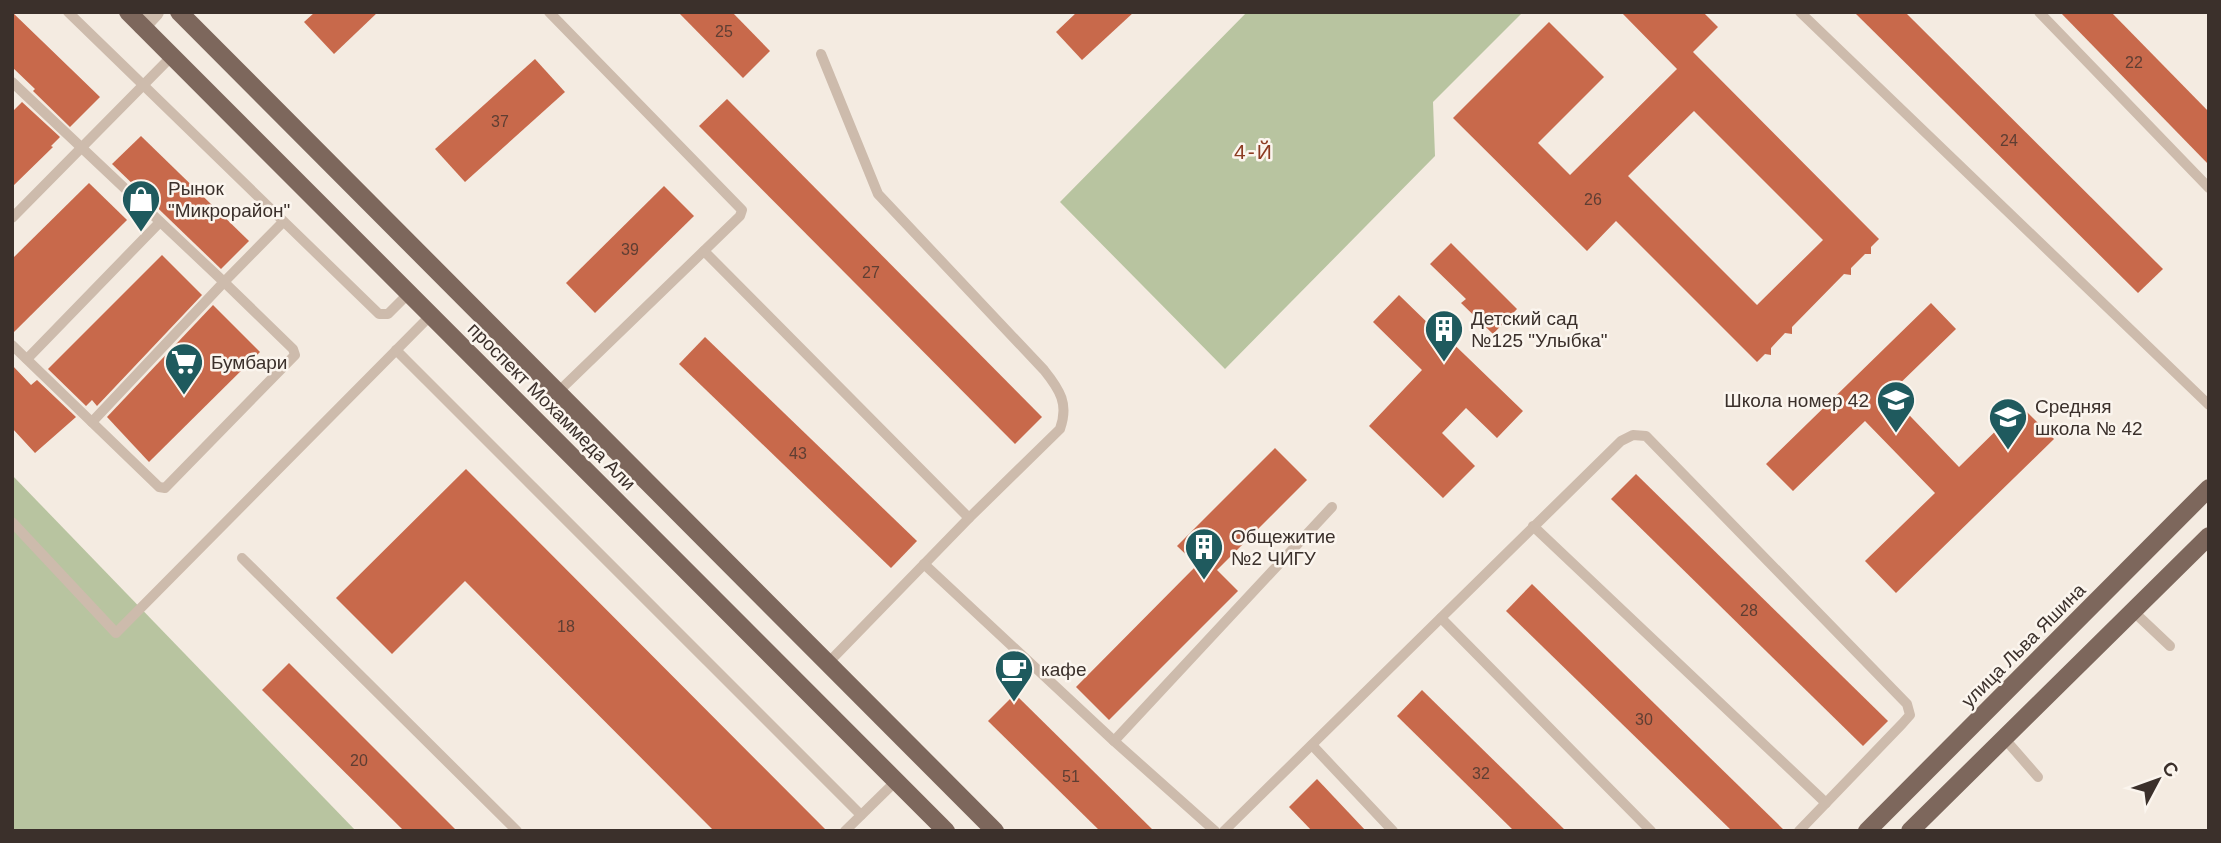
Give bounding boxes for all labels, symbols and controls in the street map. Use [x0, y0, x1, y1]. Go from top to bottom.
house number: 25 [715, 23, 733, 40]
house number: 22 [2125, 54, 2143, 71]
house number: 37 [491, 113, 509, 130]
house number: 24 [2000, 132, 2018, 149]
district label: 4-Й [1234, 140, 1274, 163]
shop icon: Рынок "Микрорайон" [120, 178, 162, 233]
place label: Рынок "Микрорайон" [168, 178, 290, 221]
house number: 26 [1584, 191, 1602, 208]
house number: 39 [621, 241, 639, 258]
house number: 27 [862, 264, 880, 281]
building icon: Детский сад №125 "Улыбка" [1423, 308, 1465, 363]
place label: Детский сад №125 "Улыбка" [1471, 308, 1608, 351]
street label: проспект Мохаммеда Али [464, 318, 640, 494]
supermarket icon: Бумбари [163, 341, 205, 396]
place label: Бумбари [211, 352, 287, 373]
school or university icon: Школа номер 42 [1875, 379, 1917, 434]
place label: Школа номер 42 [1724, 390, 1869, 411]
school or university icon: Средняя школа № 42 [1987, 396, 2029, 451]
place label: Средняя школа № 42 [2035, 396, 2143, 439]
house number: 43 [789, 445, 807, 462]
building icon: Общежитие №2 ЧИГУ [1183, 526, 1225, 581]
place label: Общежитие №2 ЧИГУ [1231, 526, 1336, 569]
street label: улица Льва Яшина [1957, 579, 2090, 712]
house number: 28 [1740, 602, 1758, 619]
house number: 18 [557, 618, 575, 635]
cafe icon: кафе [993, 648, 1035, 703]
place label: кафе [1041, 659, 1087, 680]
house number: 30 [1635, 711, 1653, 728]
north arrow [2123, 745, 2193, 815]
house number: 20 [350, 752, 368, 769]
text: С [2158, 757, 2183, 781]
house number: 32 [1472, 765, 1490, 782]
house number: 51 [1062, 768, 1080, 785]

